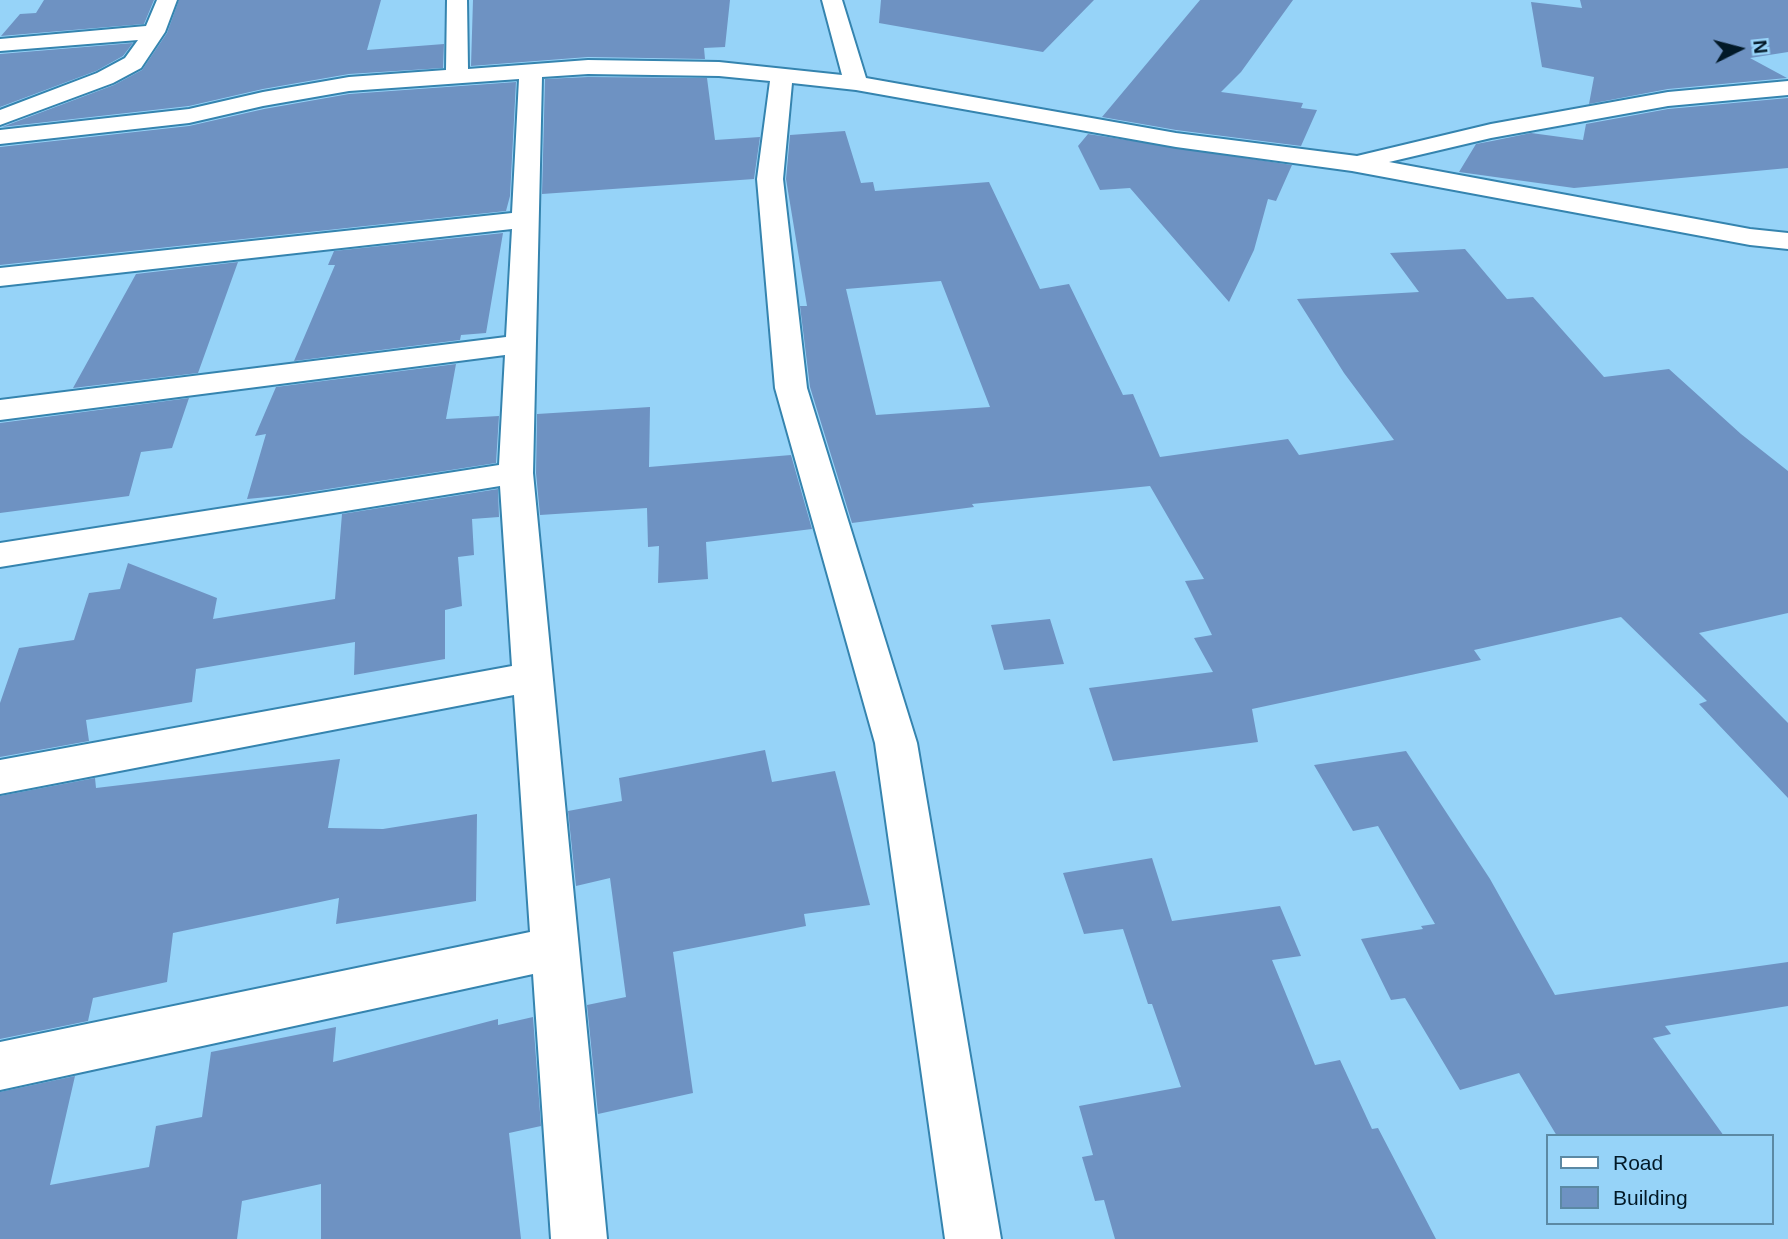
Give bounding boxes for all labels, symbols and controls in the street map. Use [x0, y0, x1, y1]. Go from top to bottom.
north arrow [1704, 14, 1774, 84]
text: N [1749, 39, 1772, 55]
legend [1546, 1134, 1774, 1225]
text: Road [1613, 1151, 1663, 1174]
text: Building [1613, 1186, 1688, 1209]

